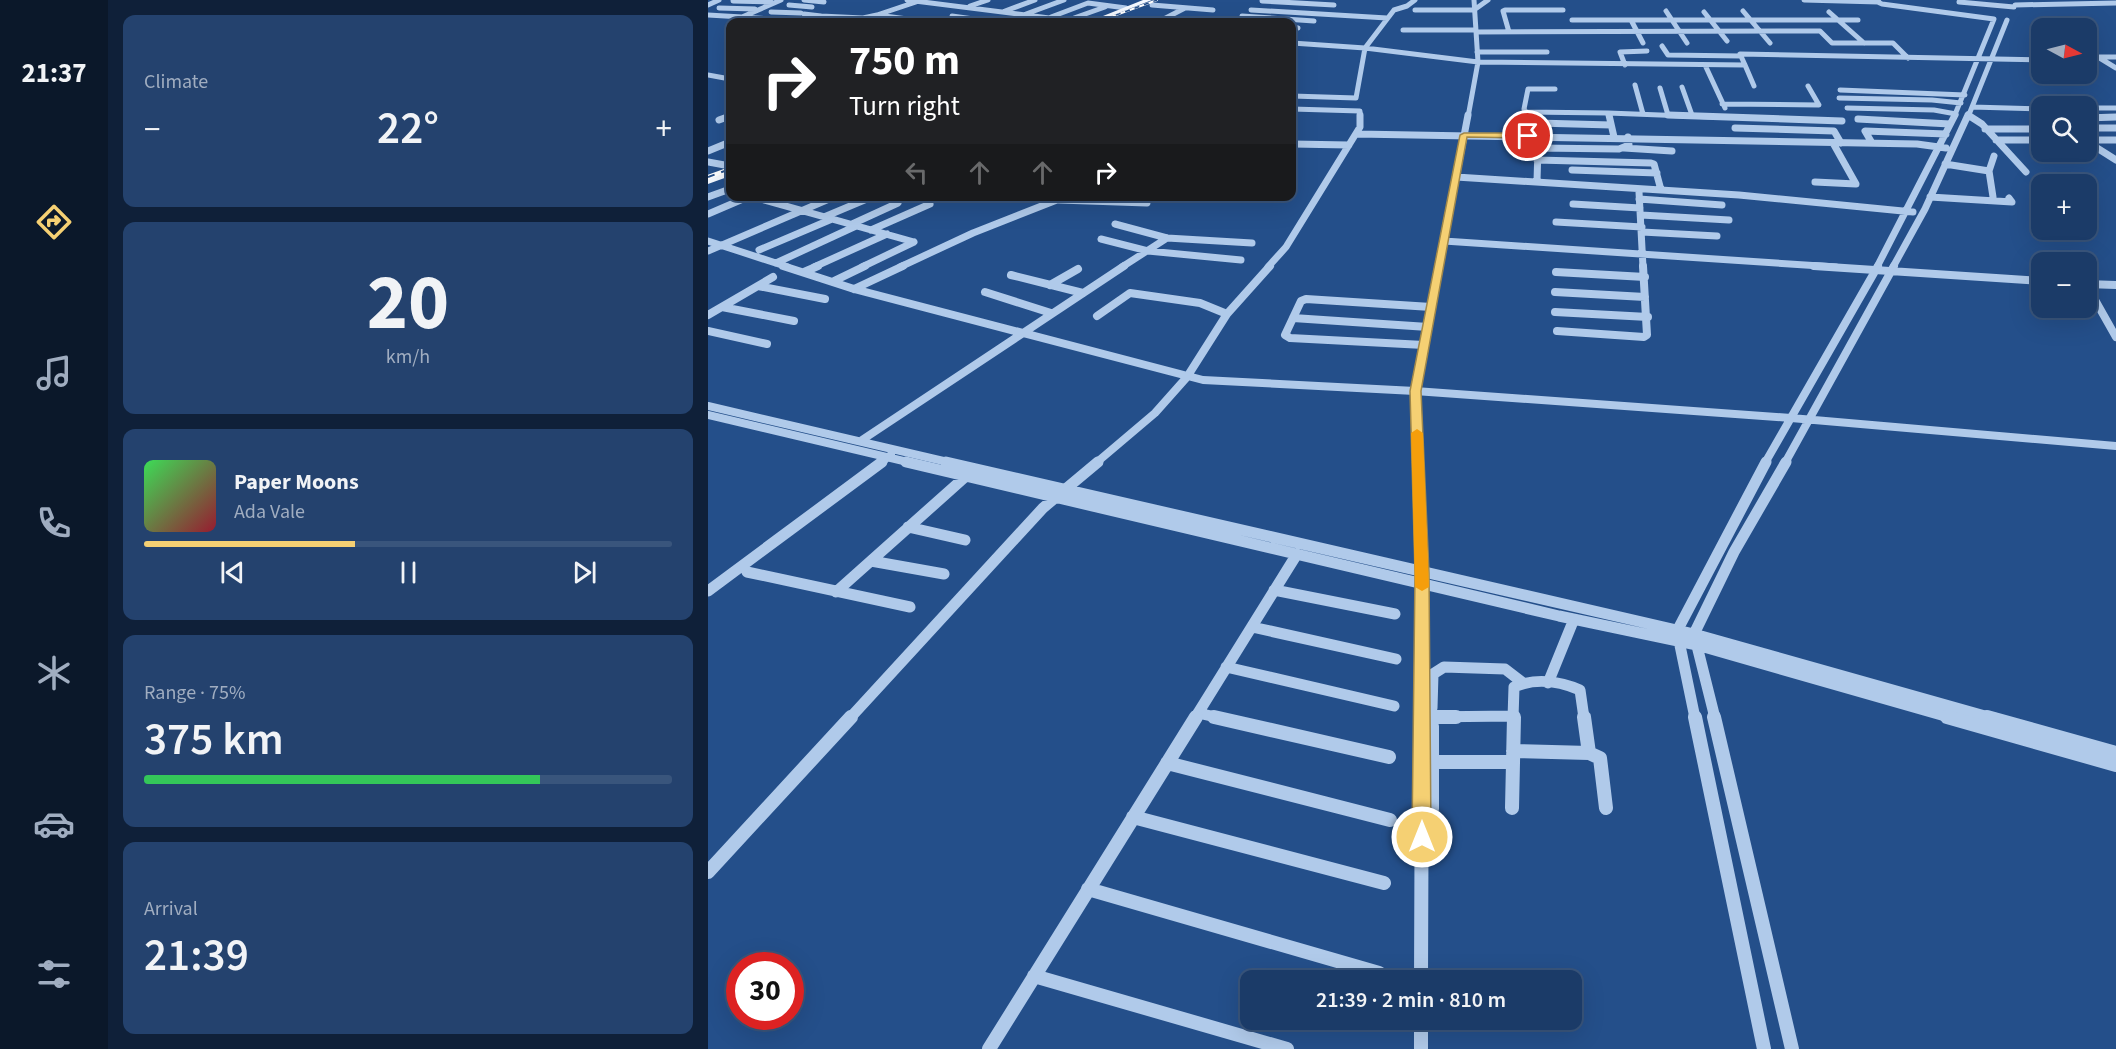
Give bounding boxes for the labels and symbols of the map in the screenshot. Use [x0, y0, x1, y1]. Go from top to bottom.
north arrow [2031, 18, 2097, 84]
pin [1502, 110, 1553, 161]
position arrow [1390, 805, 1454, 869]
speed limit sign: 30 [726, 952, 804, 1030]

